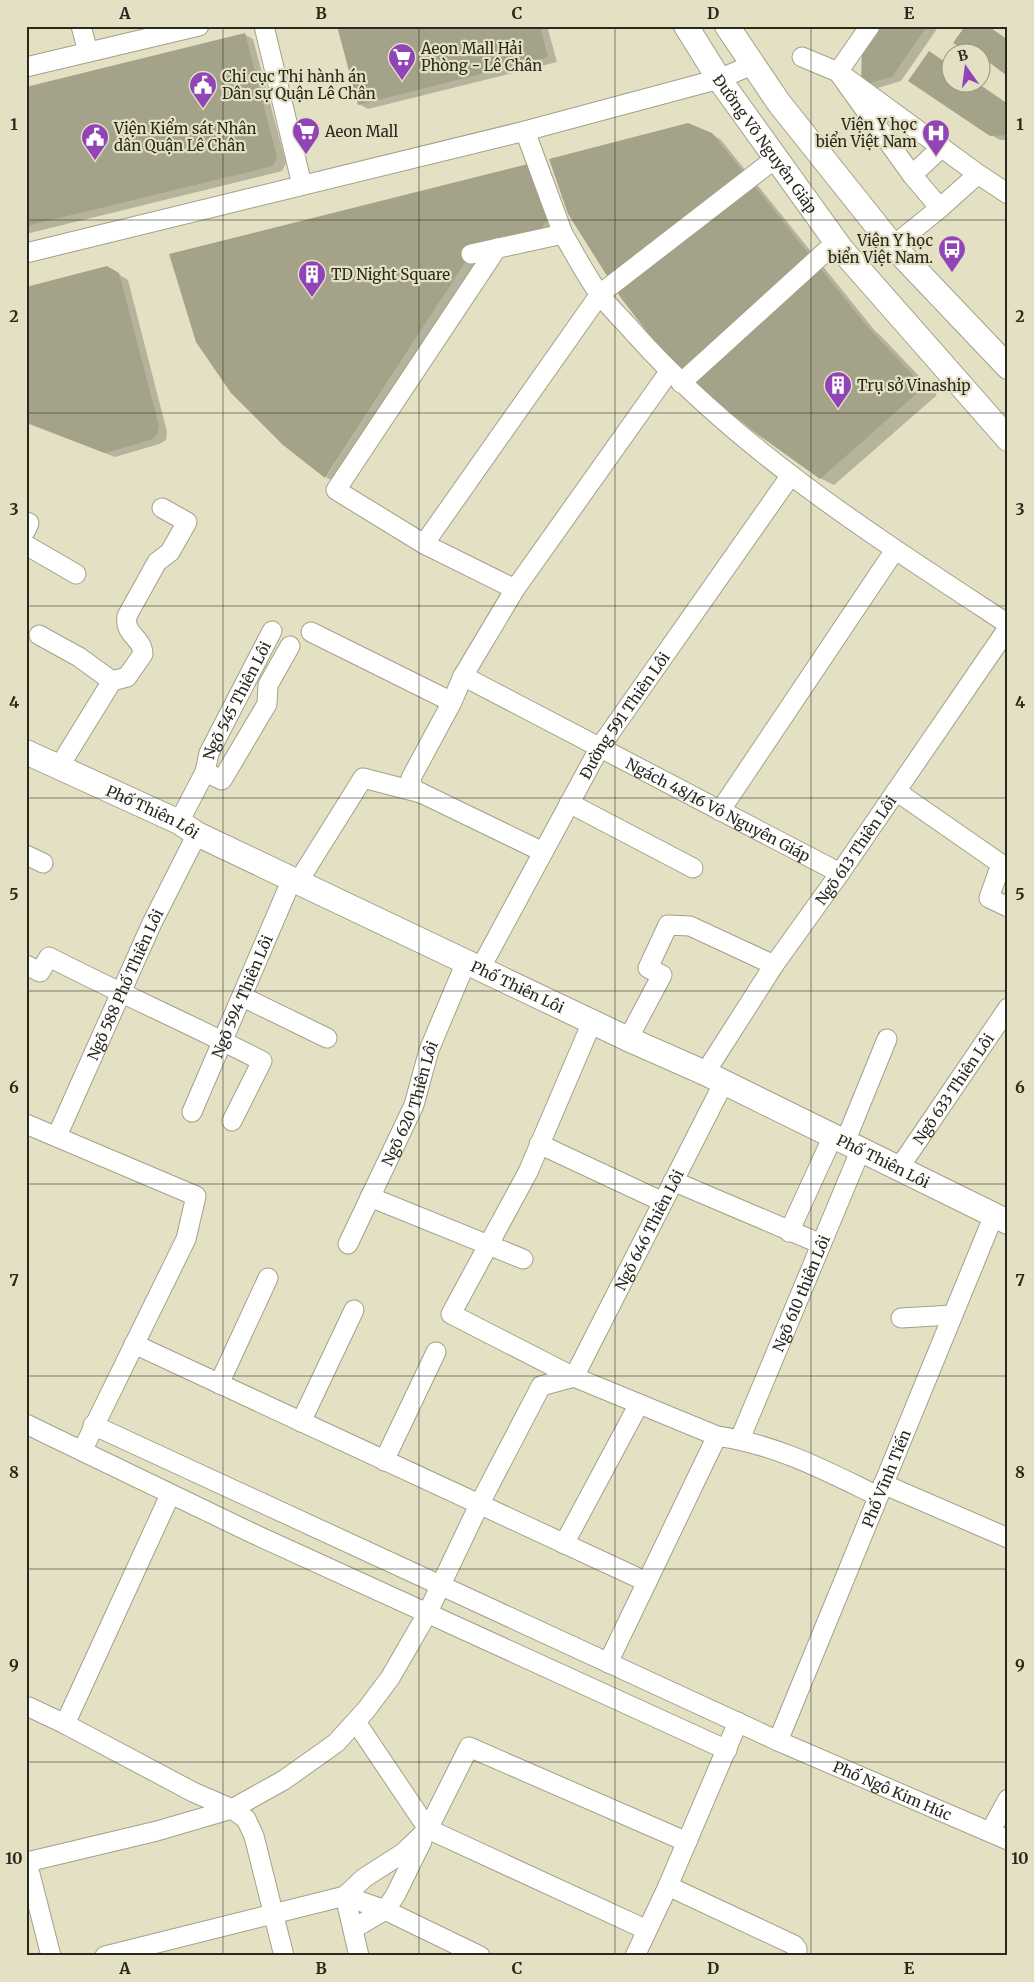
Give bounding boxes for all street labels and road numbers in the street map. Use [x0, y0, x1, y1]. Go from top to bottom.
street label: Đường Võ Nguyên Giáp [709, 70, 822, 217]
street label: Ngõ 545 Thiên Lôi [198, 638, 275, 761]
street label: Đường 591 Thiên Lôi [575, 648, 673, 782]
street label: Ngách 48/16 Vô Nguyên Giáp [623, 753, 814, 865]
street label: Phố Thiên Lôi [103, 781, 203, 842]
street label: Ngõ 613 Thiên Lôi [811, 792, 900, 908]
street label: Ngõ 588 Phố Thiên Lôi [83, 906, 167, 1063]
street label: Ngõ 594 Thiên Lôi [207, 932, 276, 1061]
street label: Phố Thiên Lôi [468, 956, 568, 1017]
street label: Ngõ 633 Thiên Lôi [909, 1029, 998, 1148]
street label: Ngõ 620 Thiên Lôi [377, 1038, 441, 1169]
street label: Phố Thiên Lôi [834, 1130, 933, 1192]
street label: Ngõ 646 Thiên Lôi [610, 1166, 687, 1293]
street label: Ngõ 610 thiên Lôi [768, 1232, 834, 1354]
street label: Phố Vĩnh Tiến [857, 1427, 914, 1530]
street label: Phố Ngô Kim Húc [830, 1756, 955, 1824]

